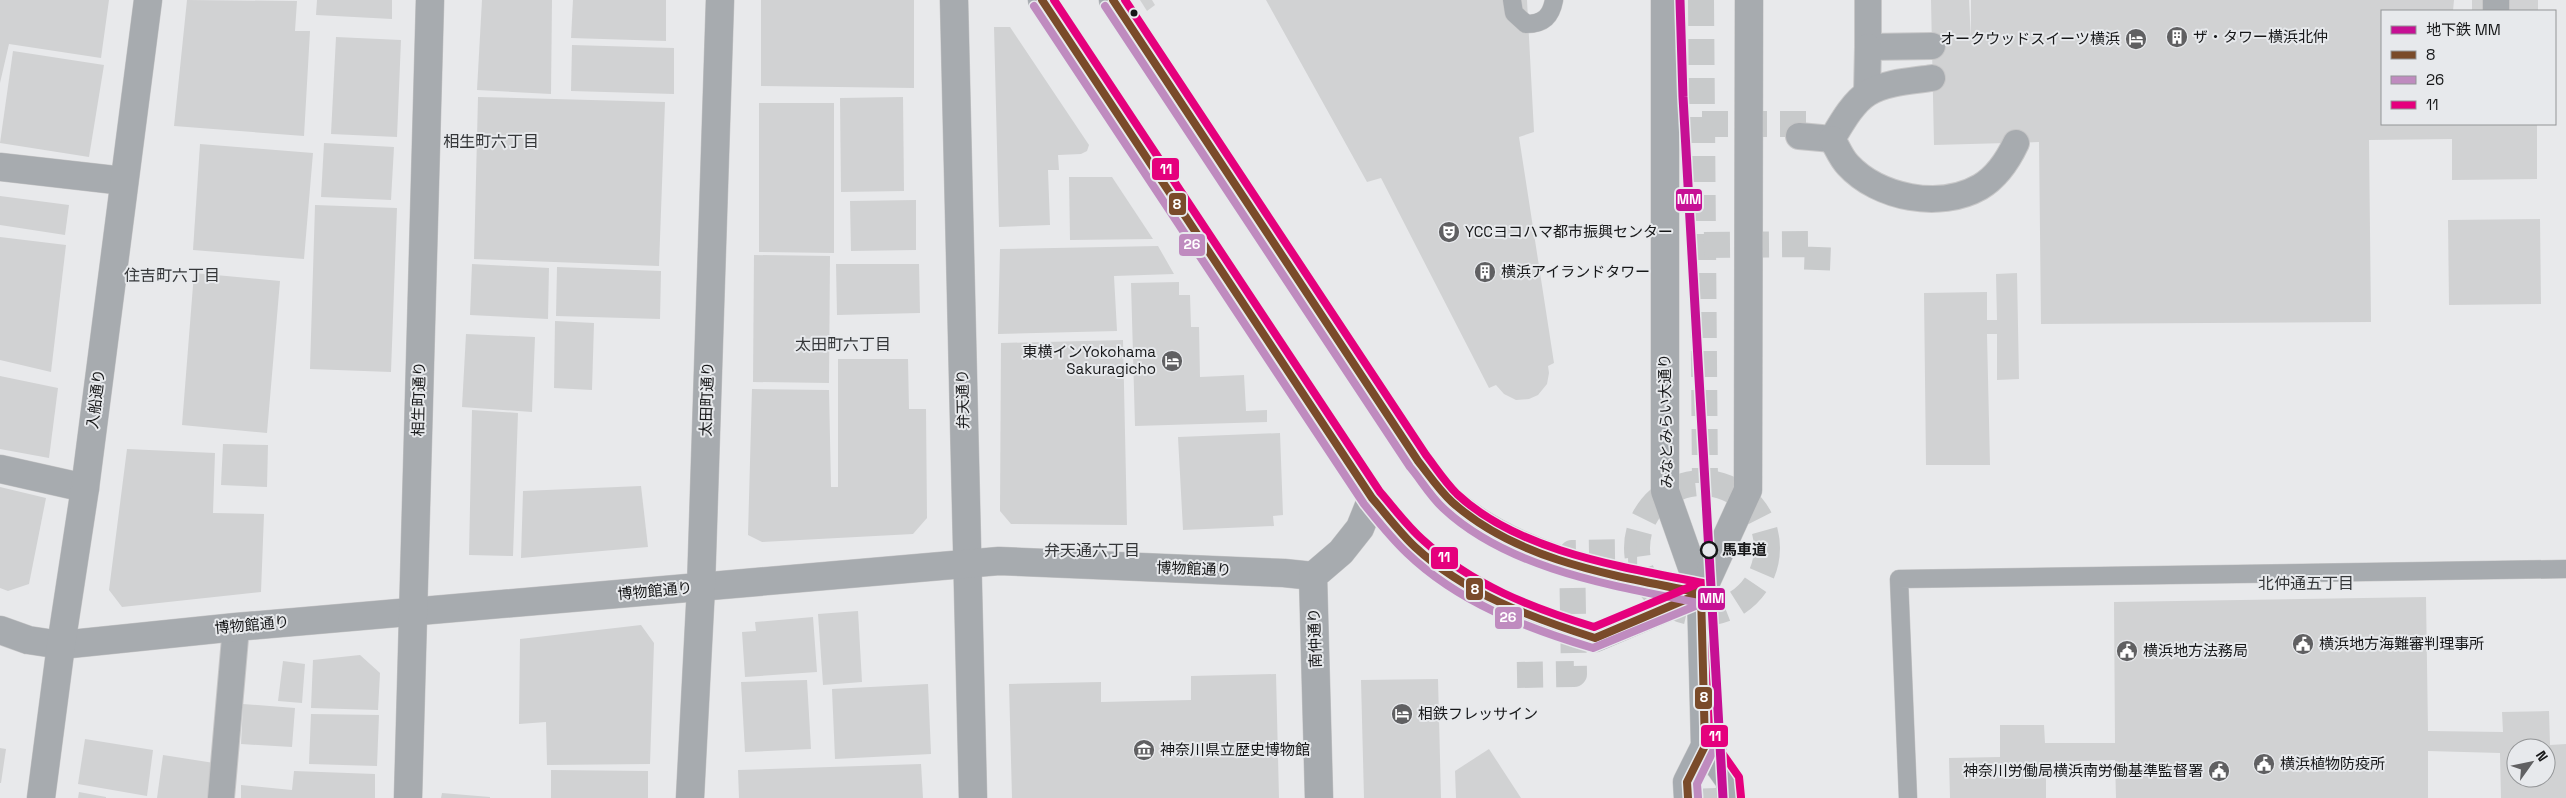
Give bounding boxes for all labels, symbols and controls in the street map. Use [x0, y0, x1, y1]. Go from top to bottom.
unlabelled marker [1129, 8, 1139, 18]
legend [2381, 10, 2556, 125]
text: 地下鉄 MM [2426, 20, 2501, 39]
building icon: ザ・タワー横浜北仲 [2165, 25, 2189, 49]
hotel icon: オークウッドスイーツ横浜 [2124, 27, 2148, 51]
place label: ザ・タワー横浜北仲 [2193, 27, 2328, 46]
place label: オークウッドスイーツ横浜 [1940, 29, 2120, 48]
text: 8 [2426, 45, 2435, 64]
text: 26 [2426, 70, 2444, 89]
text: 11 [2426, 95, 2439, 114]
district label: 相生町六丁目 [443, 131, 539, 152]
line badge: 11 [1151, 157, 1180, 181]
text: 11 [1160, 160, 1172, 178]
line badge: MM [1675, 188, 1703, 212]
text: MM [1677, 190, 1701, 208]
line badge: 8 [1168, 192, 1187, 216]
text: 8 [1173, 195, 1182, 213]
theatre icon: YCCヨコハマ都市振興センター [1437, 220, 1461, 244]
place label: YCCヨコハマ都市振興センター [1465, 222, 1673, 241]
line badge: 26 [1178, 233, 1206, 257]
text: 26 [1184, 235, 1201, 253]
building icon: 横浜アイランドタワー [1473, 260, 1497, 284]
place label: 横浜アイランドタワー [1501, 262, 1650, 281]
district label: 住吉町六丁目 [124, 265, 220, 286]
district label: 太田町六丁目 [795, 334, 891, 355]
place label: 東横インYokohama Sakuragicho [1023, 342, 1156, 378]
hotel icon: 東横インYokohama Sakuragicho [1160, 349, 1184, 373]
street label: みなとみらい大通り [1655, 353, 1676, 489]
street label: 相生町通り [408, 361, 429, 437]
street label: 太田町通り [696, 361, 717, 437]
street label: 入船通り [82, 368, 109, 430]
street label: 弁天通り [952, 369, 973, 429]
district label: 弁天通六丁目 [1044, 540, 1140, 561]
place label: 馬車道 [1722, 540, 1767, 559]
marker: 馬車道 [1700, 541, 1718, 559]
line badge: 11 [1430, 546, 1459, 570]
text: 11 [1438, 548, 1450, 566]
street label: 博物館通り [1156, 558, 1232, 579]
district label: 北仲通五丁目 [2258, 573, 2354, 594]
line badge: 8 [1465, 577, 1484, 601]
street label: 博物館通り [617, 578, 693, 603]
text: 8 [1471, 580, 1480, 598]
line badge: MM [1697, 587, 1726, 611]
text: MM [1700, 589, 1724, 607]
line badge: 26 [1494, 606, 1523, 630]
street label: 南仲通り [1304, 608, 1325, 668]
text: 26 [1500, 608, 1517, 626]
street label: 博物館通り [214, 612, 290, 637]
public building icon: 横浜地方海難審判理事所 [2291, 632, 2315, 656]
place label: 横浜地方海難審判理事所 [2319, 634, 2484, 653]
public building icon: 横浜地方法務局 [2115, 639, 2139, 663]
place label: 横浜地方法務局 [2143, 641, 2248, 660]
line badge: 8 [1694, 686, 1713, 710]
text: 8 [1700, 688, 1709, 706]
hotel icon: 相鉄フレッサイン [1390, 702, 1414, 726]
place label: 相鉄フレッサイン [1418, 704, 1538, 723]
line badge: 11 [1700, 724, 1729, 748]
text: 11 [1709, 727, 1721, 745]
museum icon: 神奈川県立歴史博物館 [1132, 738, 1156, 762]
north arrow [2506, 738, 2556, 788]
place label: 神奈川県立歴史博物館 [1160, 740, 1310, 759]
text: N [2532, 747, 2552, 765]
public building icon: 横浜植物防疫所 [2252, 752, 2276, 776]
place label: 横浜植物防疫所 [2280, 754, 2385, 773]
public building icon: 神奈川労働局横浜南労働基準監督署 [2207, 759, 2231, 783]
place label: 神奈川労働局横浜南労働基準監督署 [1963, 761, 2203, 780]

